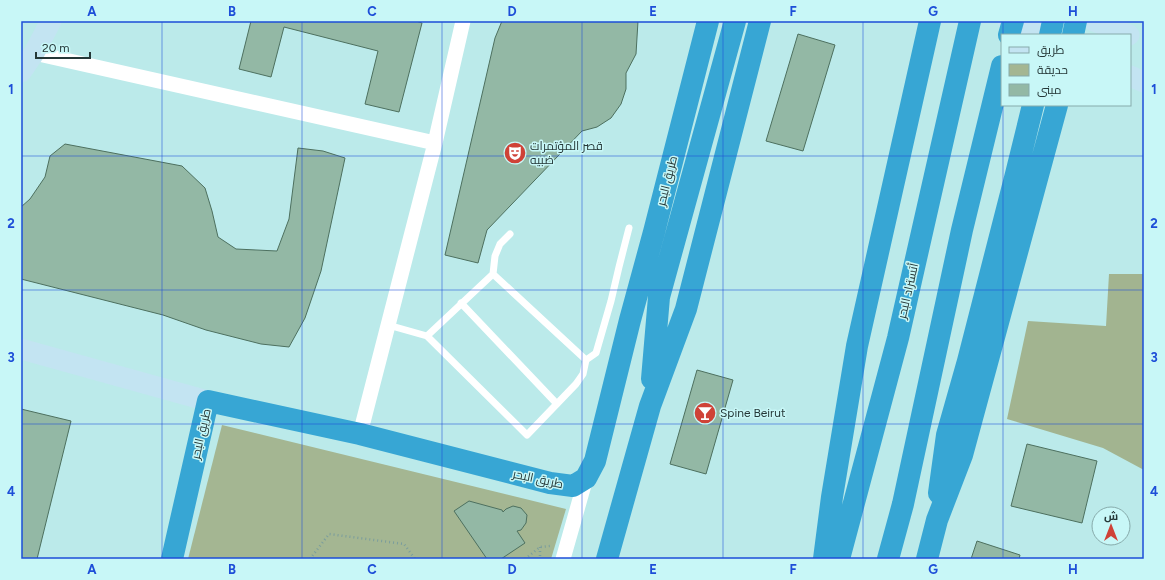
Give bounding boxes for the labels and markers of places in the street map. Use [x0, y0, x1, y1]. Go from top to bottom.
place label: قصر المؤتمرات ضبيه [530, 139, 603, 167]
theatre icon: قصر المؤتمرات ضبيه [502, 140, 528, 166]
bar icon: Spine Beirut [692, 400, 718, 426]
place label: Spine Beirut [720, 406, 786, 420]

